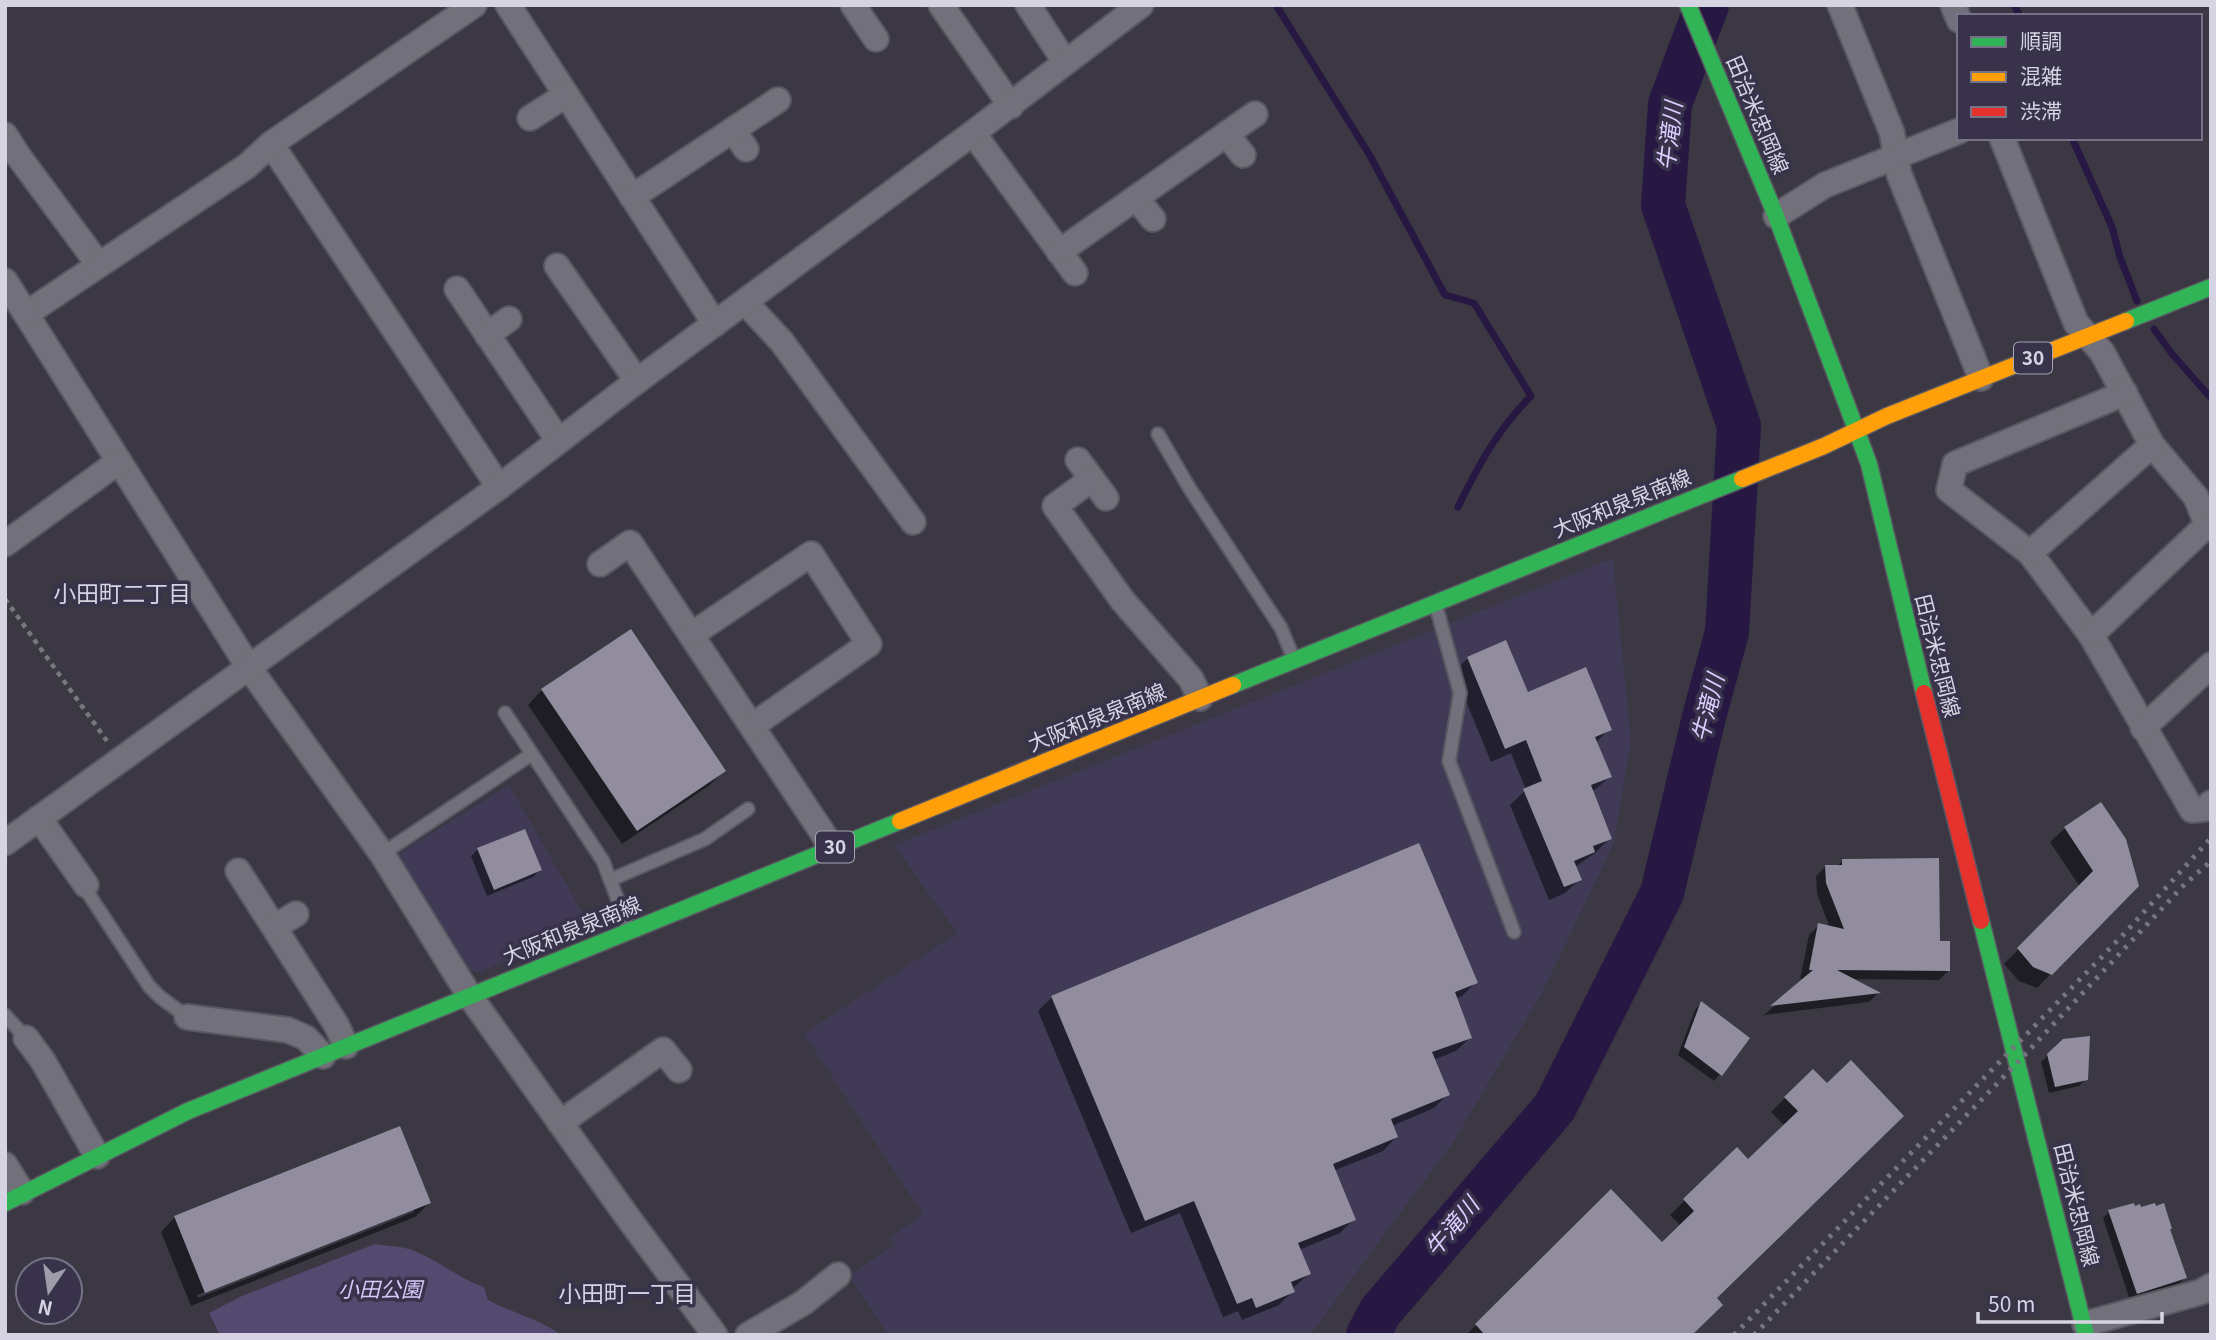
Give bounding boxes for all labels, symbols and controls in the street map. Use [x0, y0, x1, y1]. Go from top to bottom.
legend [1957, 14, 2202, 140]
text: 順調 [2020, 25, 2062, 55]
street label: 田治米忠岡線 [1720, 50, 1797, 178]
text: 混雑 [2020, 60, 2062, 90]
text: 渋滞 [2020, 95, 2062, 125]
water label: 牛滝川 [1647, 96, 1689, 172]
road number: 30 [2014, 342, 2052, 374]
street label: 大阪和泉泉南線 [1547, 461, 1695, 544]
district label: 小田町二丁目 [53, 575, 191, 609]
street label: 田治米忠岡線 [1909, 591, 1969, 720]
water label: 牛滝川 [1681, 667, 1732, 745]
street label: 大阪和泉泉南線 [1022, 675, 1170, 758]
road number: 30 [816, 832, 854, 862]
street label: 大阪和泉泉南線 [497, 888, 645, 971]
street label: 田治米忠岡線 [2048, 1140, 2108, 1269]
water label: 牛滝川 [1415, 1186, 1488, 1263]
north arrow [14, 1256, 84, 1326]
park label: 小田公園 [338, 1273, 425, 1303]
district label: 小田町一丁目 [558, 1275, 696, 1309]
scale bar [1978, 1280, 2162, 1324]
text: 50 m [1988, 1288, 2035, 1318]
text: N [35, 1294, 55, 1324]

